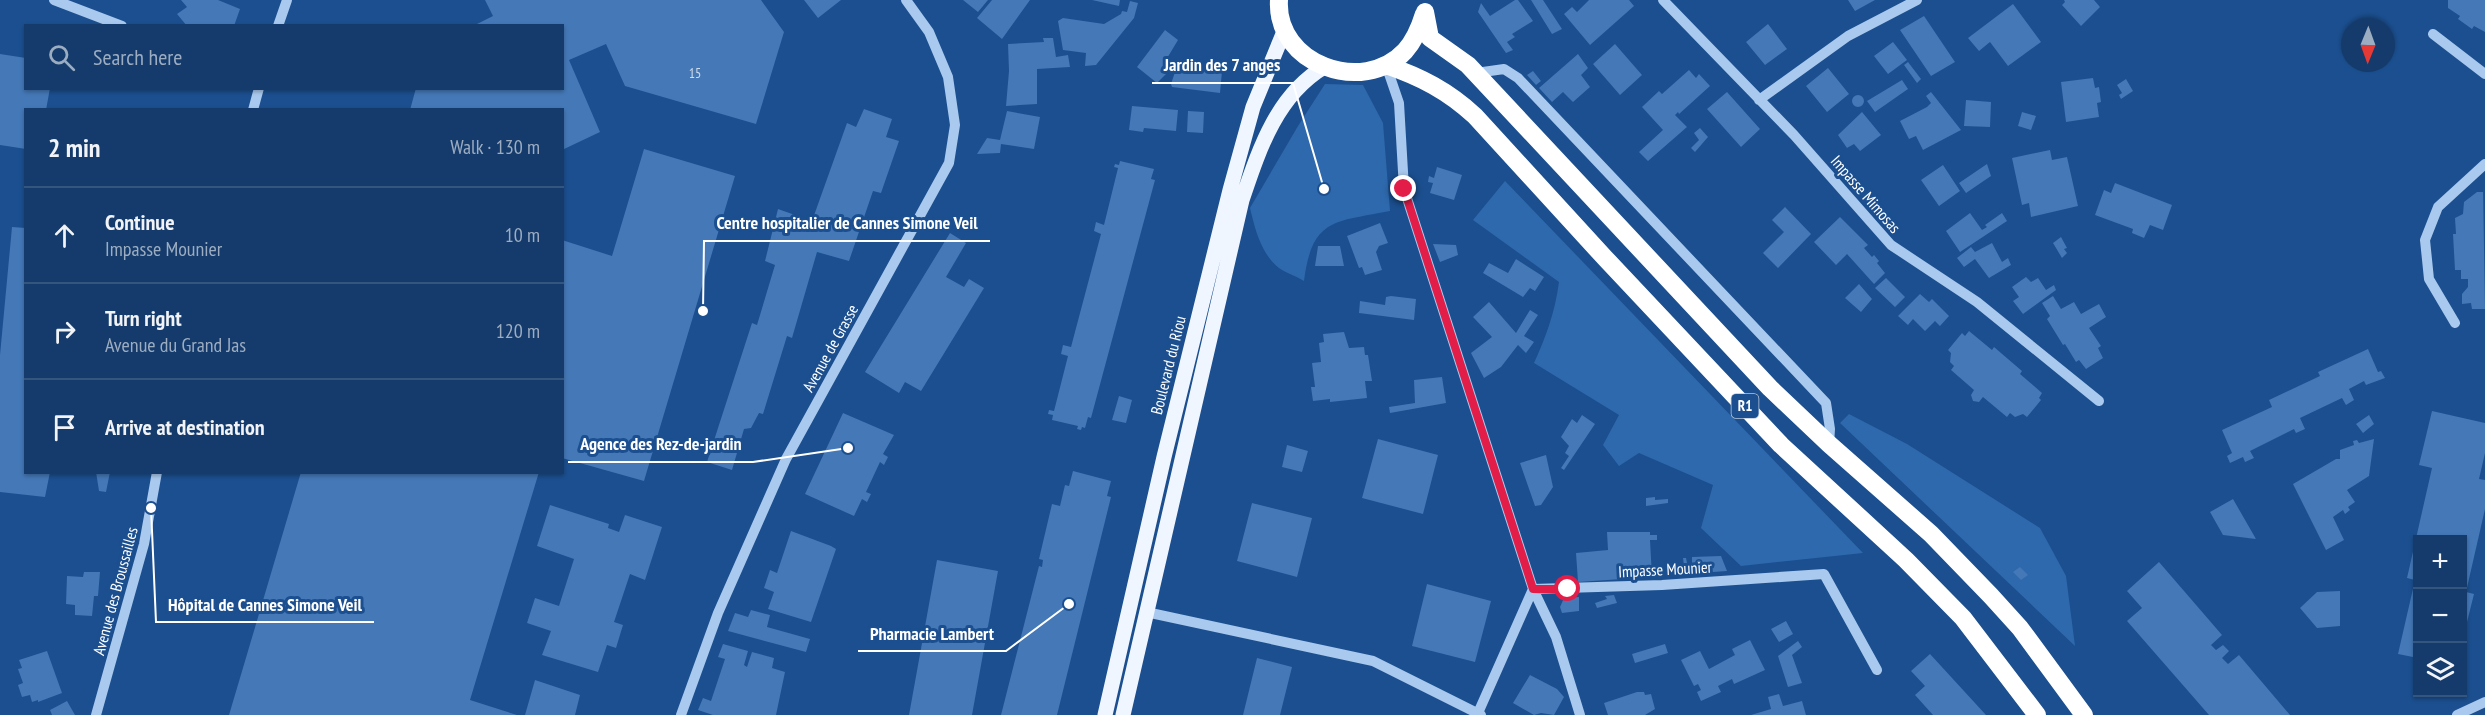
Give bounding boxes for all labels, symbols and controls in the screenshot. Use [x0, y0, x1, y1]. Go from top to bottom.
north arrow [2341, 18, 2395, 72]
search box [24, 24, 564, 90]
icon: search [45, 41, 78, 74]
text: Search here [93, 43, 182, 71]
callout: Jardin des 7 anges [1152, 47, 1293, 83]
text: Jardin des 7 anges [1163, 53, 1280, 76]
house number: 15 [689, 64, 701, 82]
text: 2 min [48, 131, 101, 164]
text: Walk · 130 m [450, 134, 540, 160]
street label: Impasse Mimosas [1827, 151, 1905, 237]
route end [1390, 175, 1416, 201]
callout: Centre hospitalier de Cannes Simone Veil [704, 205, 990, 241]
text: Continue [105, 208, 175, 236]
text: Centre hospitalier de Cannes Simone Veil [716, 211, 978, 234]
icon: ahead [48, 219, 81, 252]
text: 10 m [505, 222, 540, 248]
text: Impasse Mounier [105, 236, 222, 262]
street label: Avenue de Grasse [798, 301, 862, 395]
text: Turn right [105, 304, 182, 332]
street label: Boulevard du Riou [1146, 314, 1190, 416]
icon: right [48, 315, 81, 348]
text: 120 m [496, 318, 540, 344]
text: Avenue du Grand Jas [105, 332, 246, 358]
road number: R1 [1732, 394, 1758, 418]
icon: arrive [48, 411, 81, 444]
text: Arrive at destination [105, 413, 265, 441]
callout: Agence des Rez-de-jardin [568, 426, 753, 462]
text: Agence des Rez-de-jardin [579, 432, 742, 455]
street label: Avenue des Broussailles [88, 525, 142, 657]
map controls [2413, 535, 2467, 697]
button: + [2413, 535, 2467, 589]
street label: Impasse Mounier [1618, 557, 1713, 581]
route start [1554, 575, 1580, 601]
callout: Hôpital de Cannes Simone Veil [156, 586, 374, 622]
button: − [2413, 589, 2467, 643]
text: Hôpital de Cannes Simone Veil [168, 593, 363, 616]
callout: Pharmacie Lambert [858, 615, 1006, 651]
text: Pharmacie Lambert [870, 622, 995, 645]
button: layers [2413, 643, 2467, 697]

